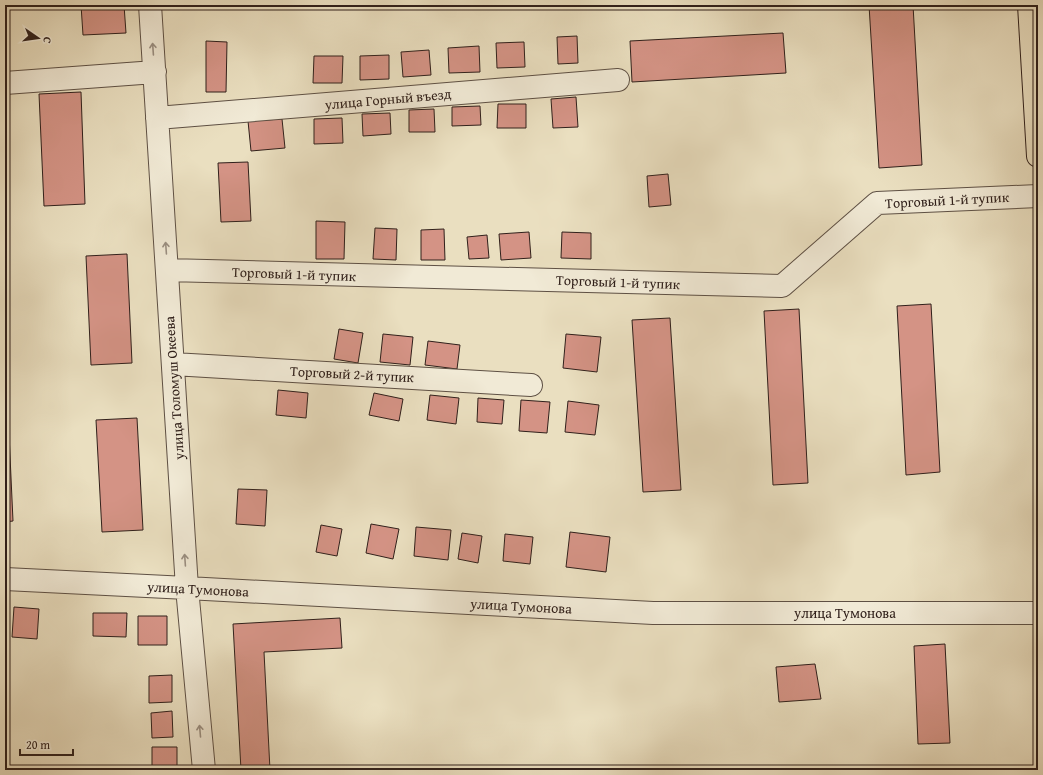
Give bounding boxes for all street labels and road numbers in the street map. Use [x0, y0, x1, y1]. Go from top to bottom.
street label: улица Горный въезд [323, 83, 453, 115]
street label: Торговый 1-й тупик [885, 187, 1010, 213]
street label: Торговый 1-й тупик [232, 262, 357, 286]
street label: Торговый 1-й тупик [556, 270, 681, 294]
street label: улица Толомуш Океева [159, 315, 189, 462]
street label: Торговый 2-й тупик [290, 361, 415, 387]
street label: улица Тумонова [146, 576, 250, 602]
street label: улица Тумонова [469, 593, 573, 619]
street label: улица Тумонова [793, 603, 896, 623]

